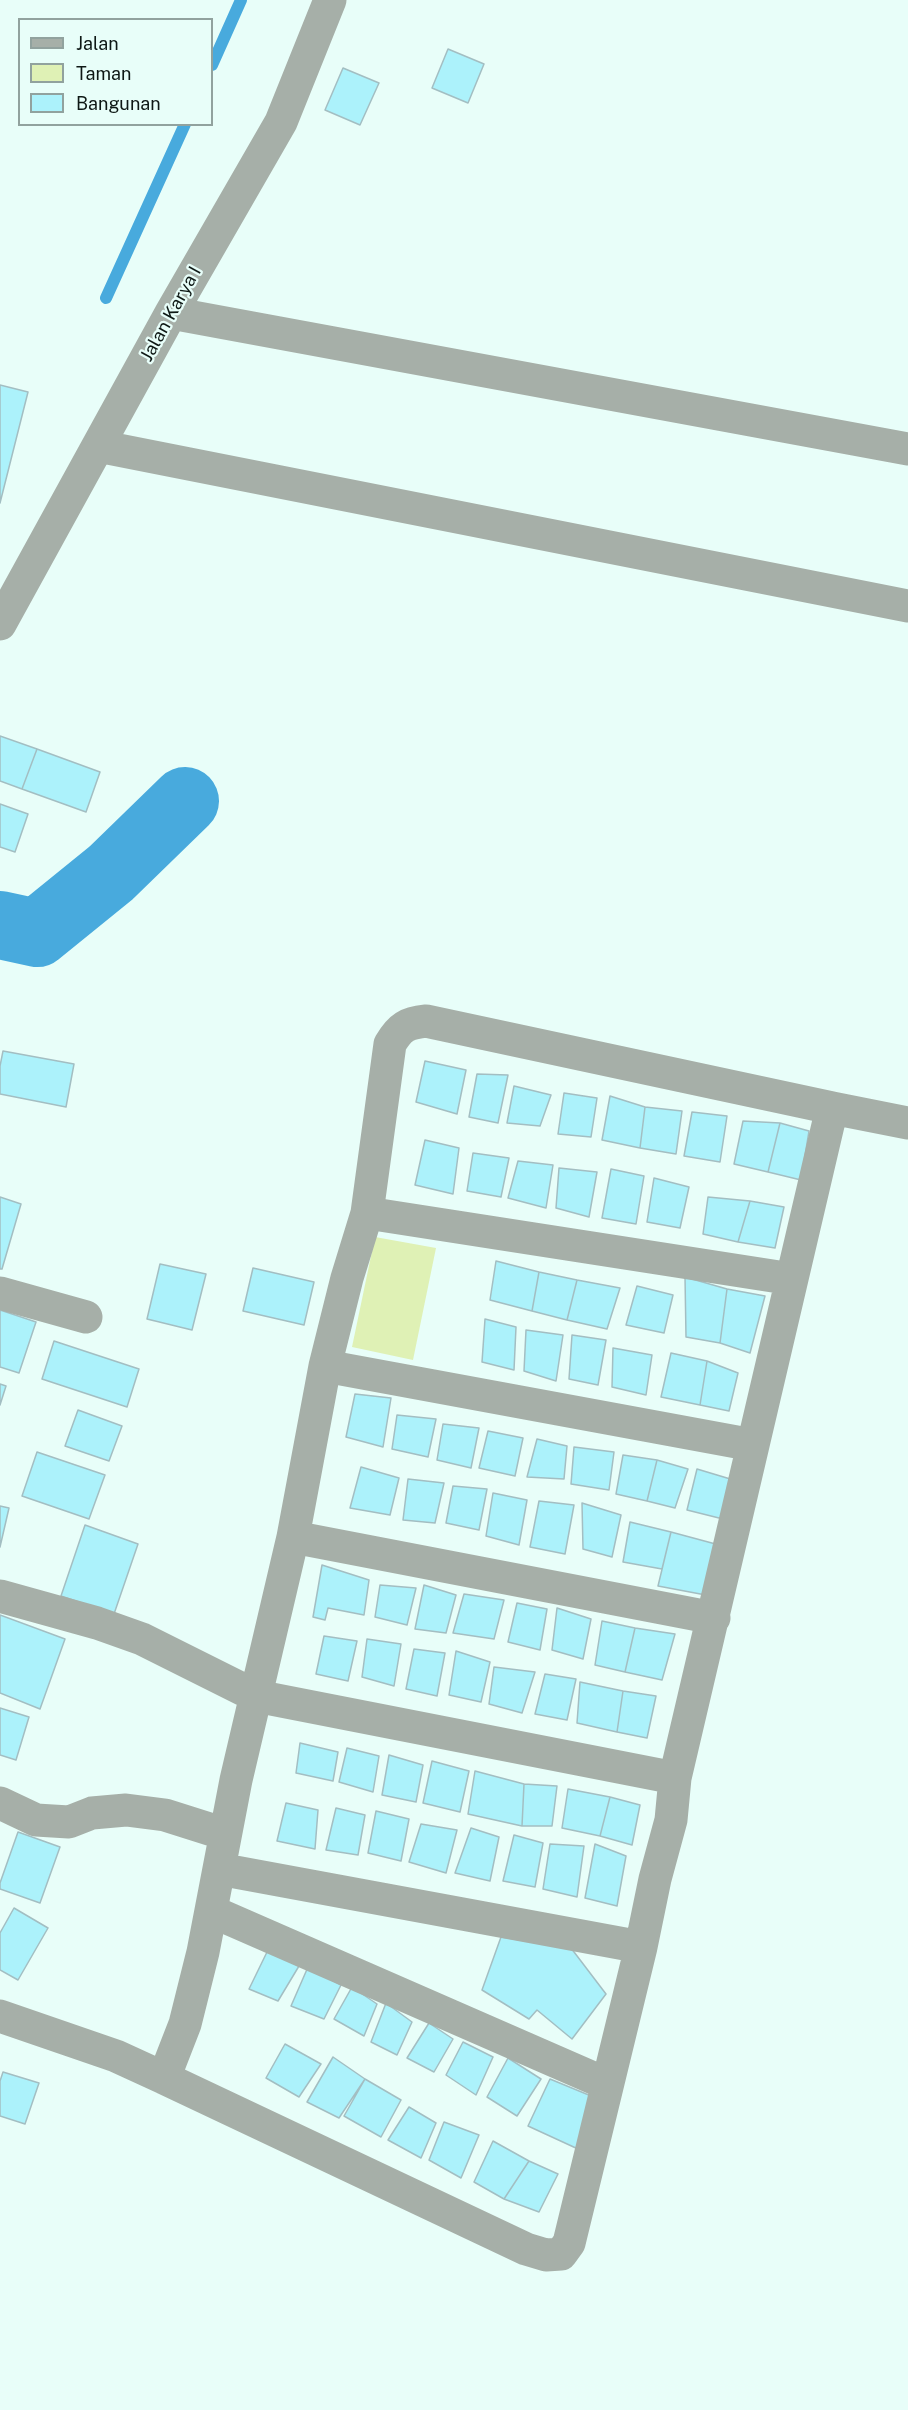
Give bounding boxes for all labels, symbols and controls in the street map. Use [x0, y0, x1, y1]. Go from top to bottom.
legend [18, 18, 213, 126]
text: Jalan [76, 33, 119, 54]
text: Taman [76, 63, 131, 84]
text: Bangunan [76, 93, 161, 114]
street label: Jalan Karya I [136, 263, 206, 365]

